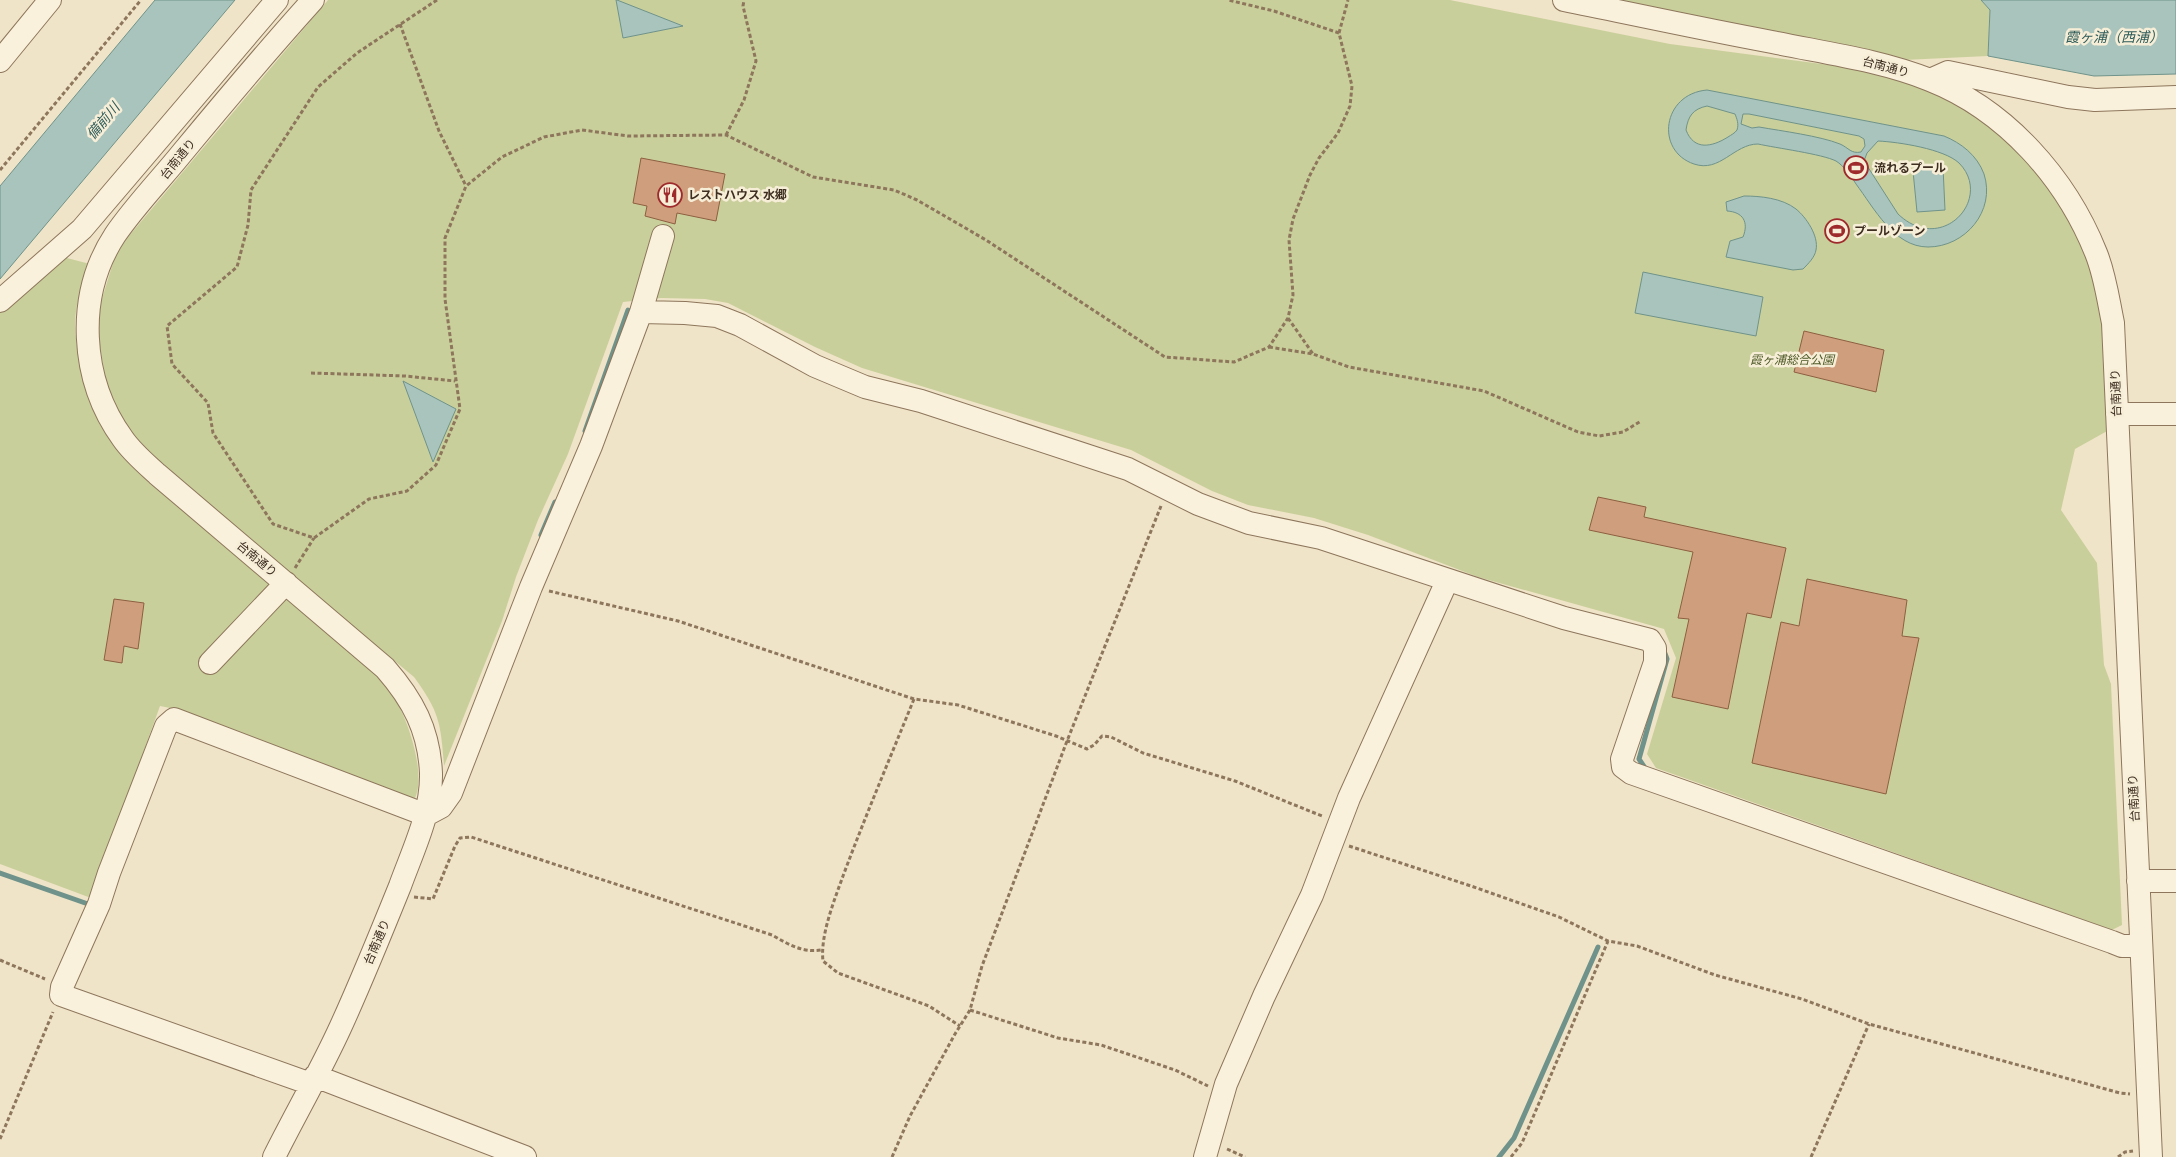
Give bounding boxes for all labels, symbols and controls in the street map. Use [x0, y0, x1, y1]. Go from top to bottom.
water label: 霞ヶ浦（西浦） [2065, 30, 2163, 45]
street label: 台南通り [1861, 54, 1911, 80]
water label: 備前川 [84, 99, 124, 142]
street label: 台南通り [157, 136, 199, 182]
sports icon: 流れるプール [1843, 155, 1869, 181]
place label: 流れるプール [1874, 161, 1946, 175]
restaurant icon: レストハウス 水郷 [657, 182, 683, 208]
place label: レストハウス 水郷 [688, 188, 787, 202]
sports icon: プールゾーン [1824, 218, 1850, 244]
place label: プールゾーン [1854, 224, 1925, 238]
park label: 霞ヶ浦総合公園 [1750, 353, 1836, 367]
street label: 台南通り [2108, 369, 2124, 417]
street label: 台南通り [234, 538, 280, 580]
street label: 台南通り [2126, 774, 2142, 822]
street label: 台南通り [361, 917, 393, 967]

